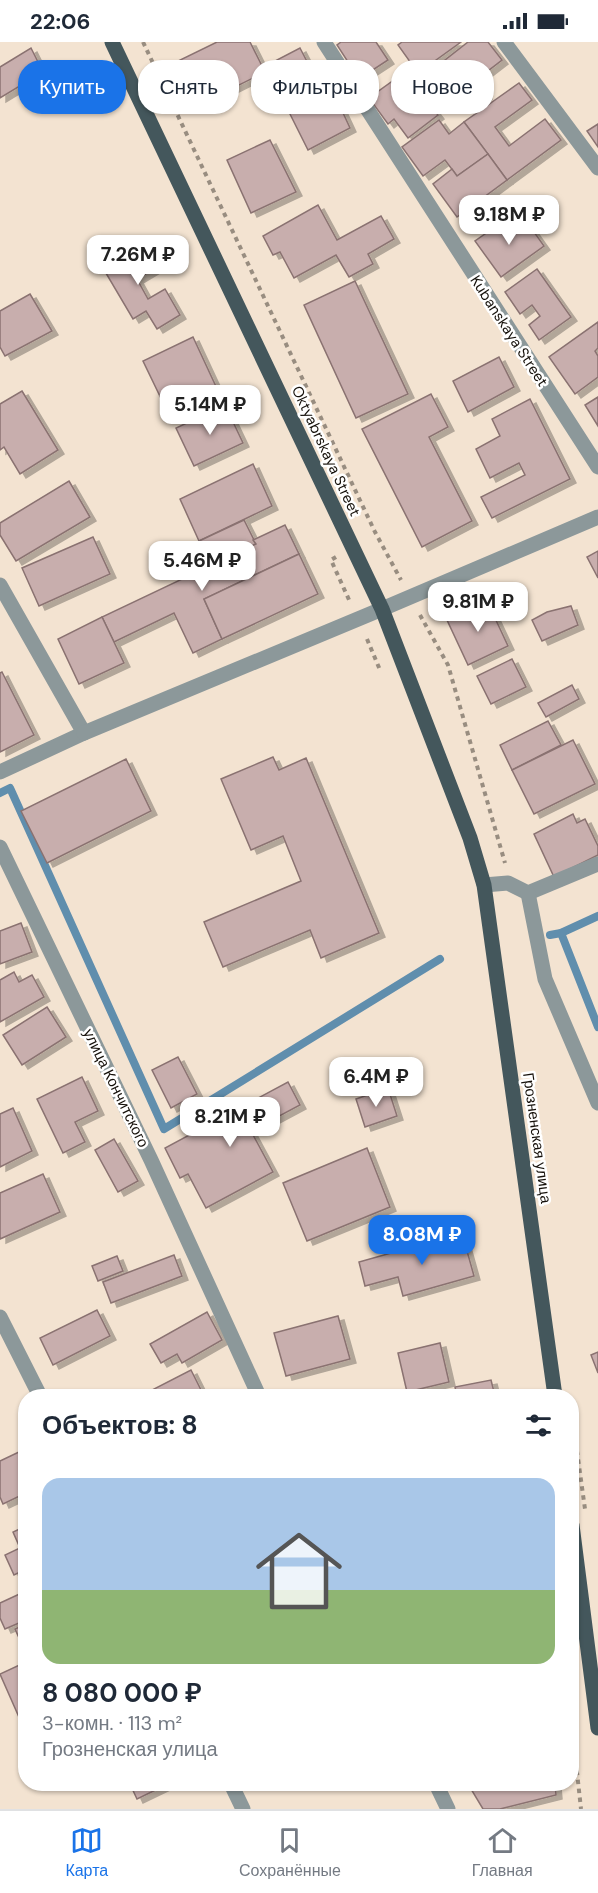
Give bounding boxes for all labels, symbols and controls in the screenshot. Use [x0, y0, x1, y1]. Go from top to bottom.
text: 22:06 [30, 7, 90, 36]
chip: Купить [18, 60, 126, 114]
chip: Снять [138, 60, 239, 114]
chip: Фильтры [251, 60, 379, 114]
chip: Новое [391, 60, 494, 114]
pin: 9.18M ₽ [454, 195, 564, 246]
text: 9.18M ₽ [473, 201, 545, 227]
pin: 7.26M ₽ [83, 235, 193, 286]
text: 7.26M ₽ [101, 241, 175, 267]
street label: Kubanskaya Street [466, 272, 553, 391]
street label: Oktyabrskaya Street [287, 383, 365, 519]
pin: 5.14M ₽ [155, 385, 265, 436]
text: 5.14M ₽ [174, 391, 246, 417]
pin: 5.46M ₽ [147, 541, 257, 592]
text: 5.46M ₽ [163, 547, 241, 573]
pin: 9.81M ₽ [423, 582, 533, 633]
text: 9.81M ₽ [442, 588, 514, 614]
street label: улица Кончитского [79, 1025, 153, 1151]
pin: 6.4M ₽ [327, 1057, 425, 1108]
text: 6.4M ₽ [343, 1063, 409, 1089]
street label: Грозненская улица [518, 1071, 556, 1205]
pin: 8.21M ₽ [175, 1097, 285, 1148]
text: 8.21M ₽ [194, 1103, 266, 1129]
pin: 8.08M ₽ [367, 1215, 477, 1266]
text: 8.08M ₽ [382, 1221, 462, 1247]
text: Объектов: 8 [42, 1408, 198, 1442]
icon: filters [522, 1409, 555, 1442]
icon: home [245, 1517, 353, 1625]
text: 8 080 000 ₽ [42, 1676, 202, 1710]
text: 3-комн. · 113 m² [42, 1710, 182, 1736]
text: Грозненская улица [42, 1736, 218, 1762]
tab: Карта [65, 1824, 108, 1881]
tab: Сохранённые [239, 1824, 341, 1881]
tab: Главная [472, 1824, 533, 1881]

